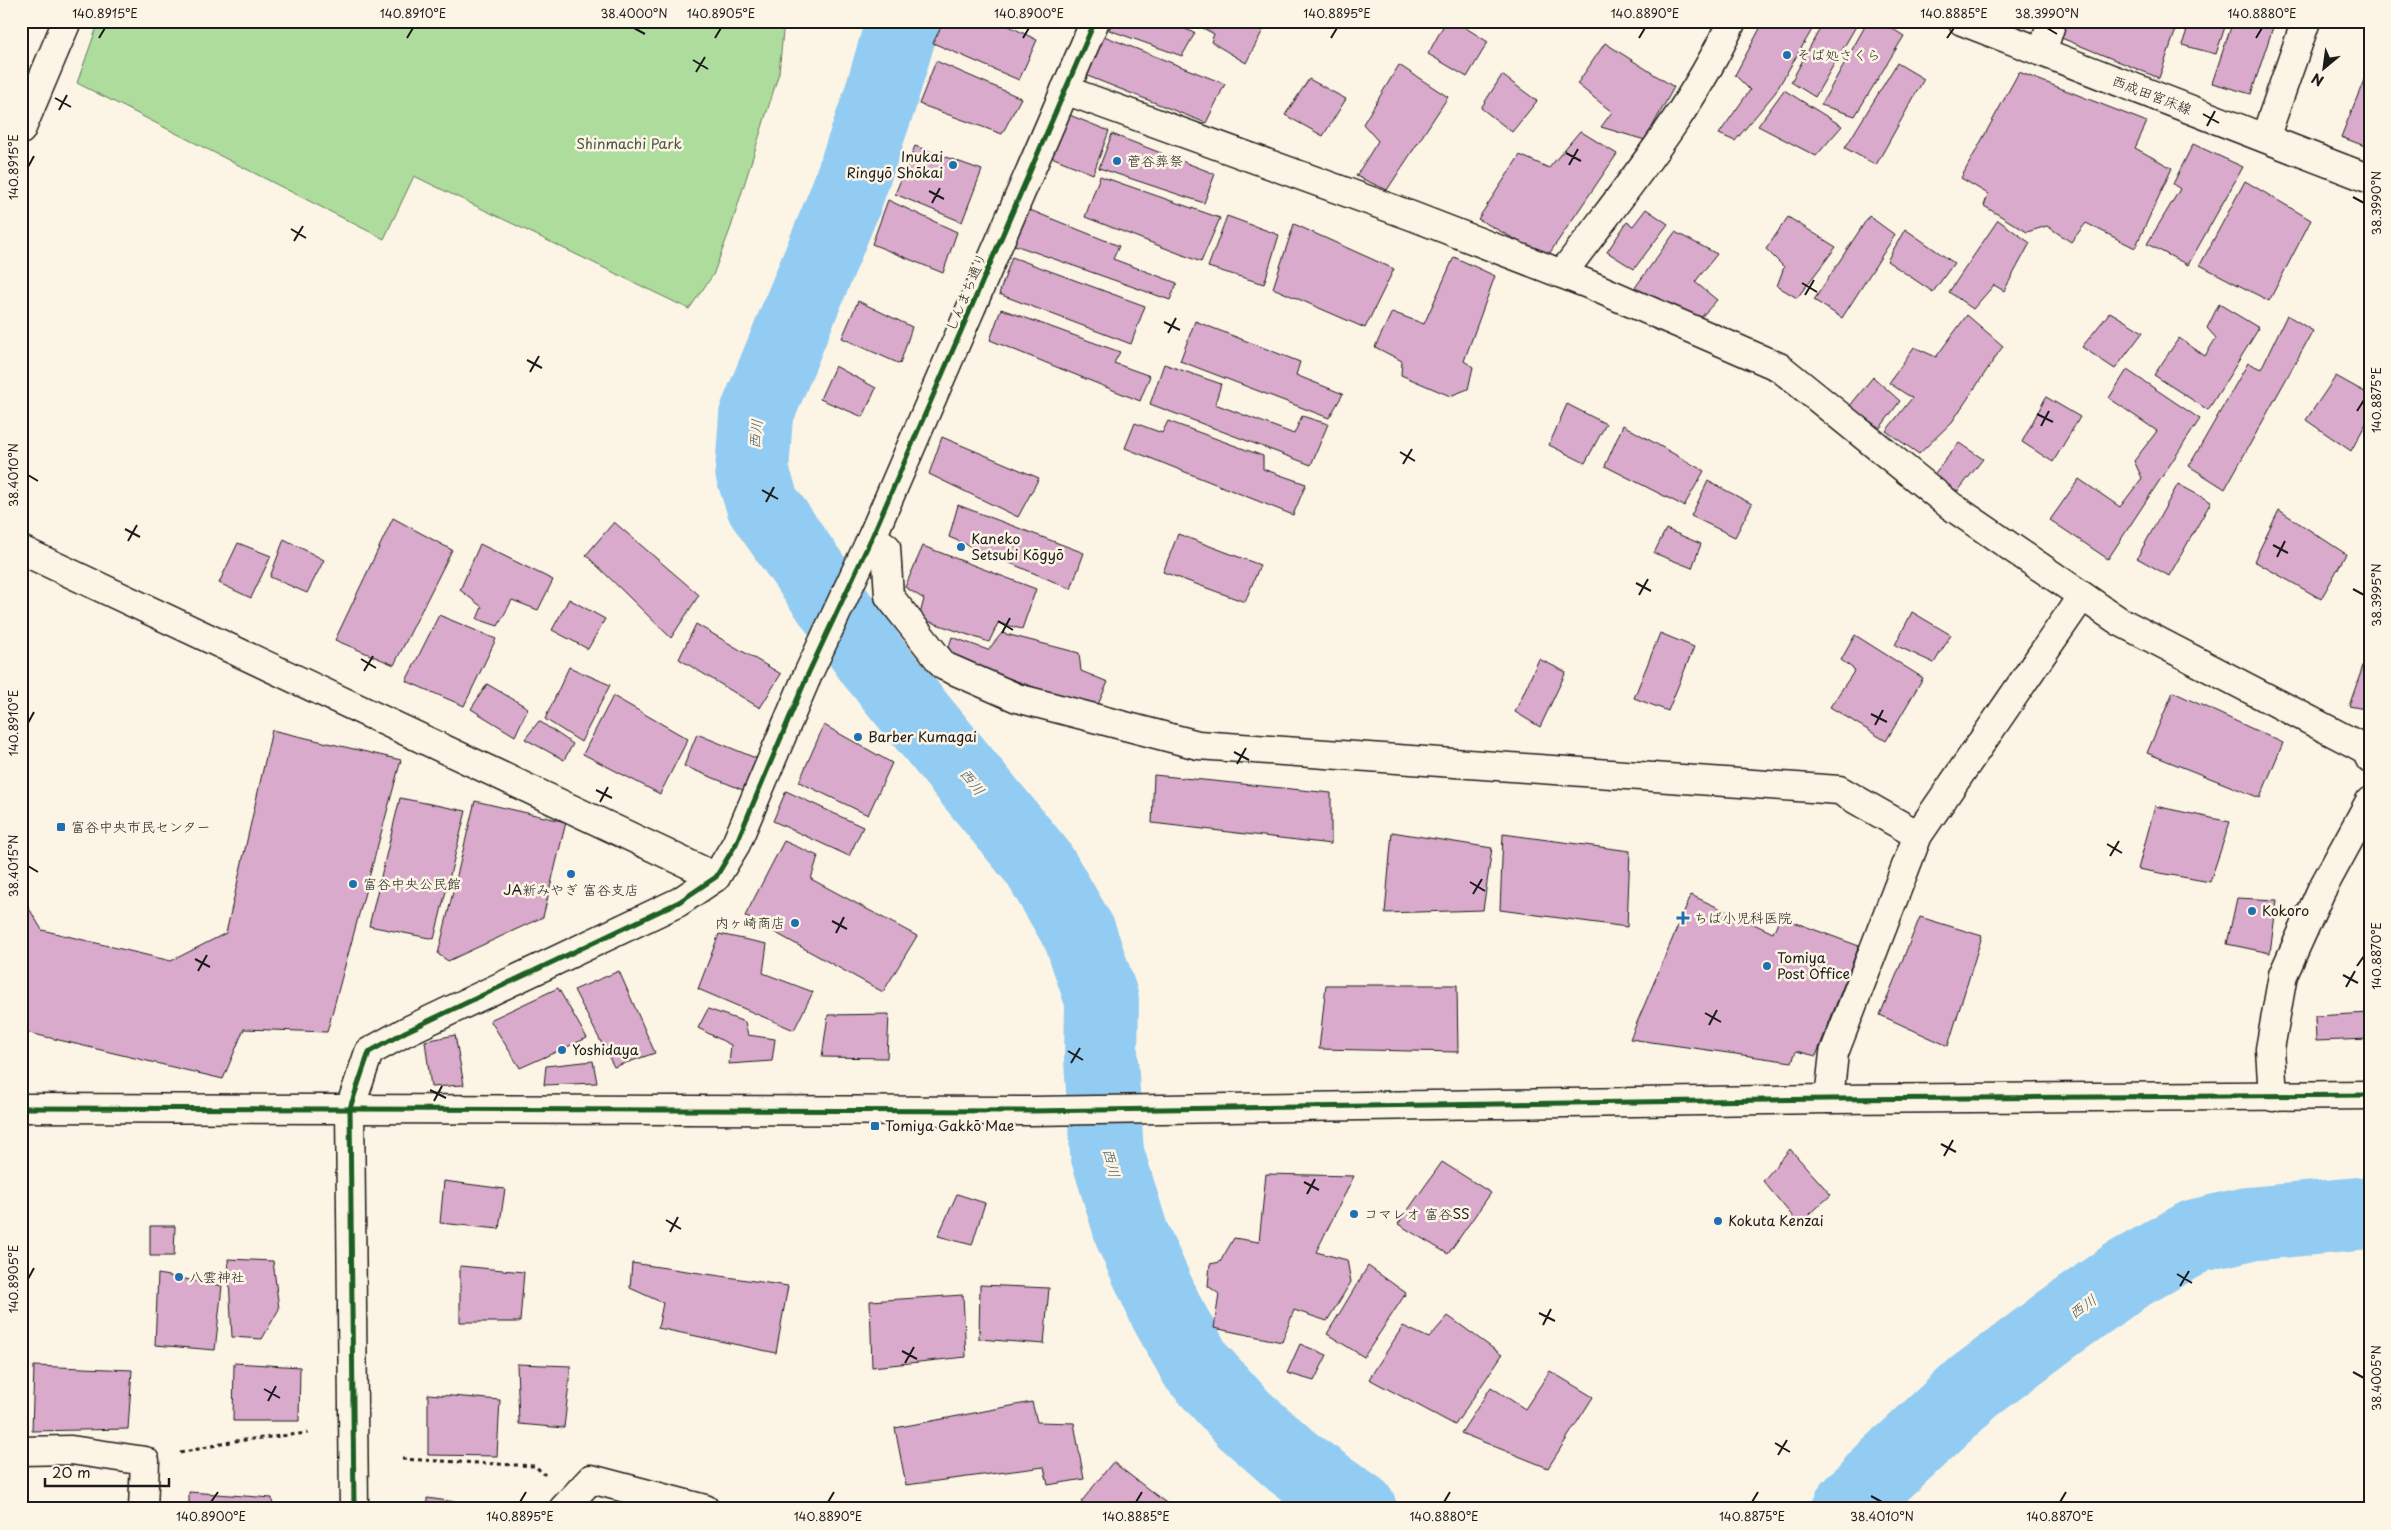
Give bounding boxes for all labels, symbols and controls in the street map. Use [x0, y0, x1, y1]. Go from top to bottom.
text: 140.8915°E [72, 4, 138, 22]
text: 140.8910°E [380, 4, 446, 22]
text: 38.4000°N [600, 4, 668, 22]
text: 140.8905°E [687, 4, 755, 22]
text: 140.8900°E [994, 4, 1064, 22]
text: 140.8895°E [1303, 4, 1371, 22]
text: 140.8890°E [1611, 4, 1679, 22]
text: 140.8885°E [1920, 4, 1988, 22]
text: 38.3990°N [2015, 4, 2079, 22]
text: 140.8880°E [2227, 4, 2297, 22]
north arrow [2298, 42, 2348, 92]
place label: そば処さくら [1797, 44, 1881, 65]
marker: そば処さくら [1781, 49, 1793, 61]
text: N [2308, 68, 2327, 92]
street label: 西成田宮床線 [2109, 70, 2195, 119]
park label: Shinmachi Park [576, 133, 682, 154]
text: 140.8915°E [4, 134, 22, 200]
place label: Inukai Ringyō Shōkai [846, 146, 943, 183]
place label: 菅谷葬祭 [1127, 150, 1183, 171]
marker: 菅谷葬祭 [1111, 155, 1123, 167]
marker: Inukai Ringyō Shōkai [947, 159, 959, 171]
text: 38.3990°N [2367, 171, 2385, 235]
street label: しんまち通り [939, 249, 992, 335]
text: 140.8875°E [2367, 367, 2385, 433]
water label: 西川 [742, 418, 768, 450]
text: 38.4010°N [4, 443, 22, 507]
place label: Kaneko Setsubi Kōgyō [971, 528, 1064, 565]
marker: Kaneko Setsubi Kōgyō [955, 541, 967, 553]
text: 38.3995°N [2367, 563, 2385, 627]
text: 140.8910°E [4, 690, 22, 756]
place label: Barber Kumagai [868, 726, 977, 747]
marker: Barber Kumagai [852, 731, 864, 743]
water label: 西川 [955, 762, 992, 800]
place label: 富谷中央市民センター [71, 816, 210, 837]
marker: 富谷中央市民センター [55, 821, 67, 833]
text: 38.4015°N [4, 835, 22, 897]
marker: JA新みやぎ 富谷支店 [565, 868, 577, 880]
place label: 富谷中央公民館 [363, 873, 461, 894]
marker: 富谷中央公民館 [347, 878, 359, 890]
place label: JA新みやぎ 富谷支店 [503, 879, 639, 900]
place label: Kokoro [2262, 900, 2309, 921]
marker: Kokoro [2246, 905, 2258, 917]
place label: ちば小児科医院 [1694, 907, 1792, 928]
marker: ちば小児科医院 [1676, 911, 1690, 925]
place label: 内ヶ崎商店 [715, 912, 785, 933]
marker: 内ヶ崎商店 [789, 917, 801, 929]
text: 140.8870°E [2367, 922, 2385, 990]
place label: Tomiya Post Office [1777, 947, 1850, 984]
marker: Tomiya Post Office [1761, 960, 1773, 972]
place label: Yoshidaya [572, 1039, 639, 1060]
marker: Yoshidaya [556, 1044, 568, 1056]
place label: Tomiya Gakkō Mae [885, 1115, 1014, 1136]
marker: Tomiya Gakkō Mae [869, 1120, 881, 1132]
water label: 西川 [1098, 1145, 1127, 1180]
place label: コマレオ 富谷SS [1364, 1203, 1470, 1224]
marker: コマレオ 富谷SS [1348, 1208, 1360, 1220]
place label: Kokuta Kenzai [1728, 1210, 1824, 1231]
marker: Kokuta Kenzai [1712, 1215, 1724, 1227]
text: 140.8905°E [4, 1245, 22, 1313]
place label: 八雲神社 [189, 1266, 245, 1287]
marker: 八雲神社 [173, 1271, 185, 1283]
water label: 西川 [2063, 1288, 2101, 1324]
text: 38.4005°N [2367, 1345, 2385, 1411]
scale bar [45, 1455, 169, 1487]
text: 20 m [52, 1460, 91, 1483]
text: 140.8900°E [176, 1507, 246, 1525]
text: 140.8895°E [486, 1507, 554, 1525]
text: 140.8890°E [794, 1507, 862, 1525]
text: 140.8885°E [1102, 1507, 1170, 1525]
text: 140.8880°E [1409, 1507, 1479, 1525]
text: 140.8875°E [1719, 1507, 1785, 1525]
text: 38.4010°N [1850, 1507, 1914, 1525]
text: 140.8870°E [2026, 1507, 2094, 1525]

